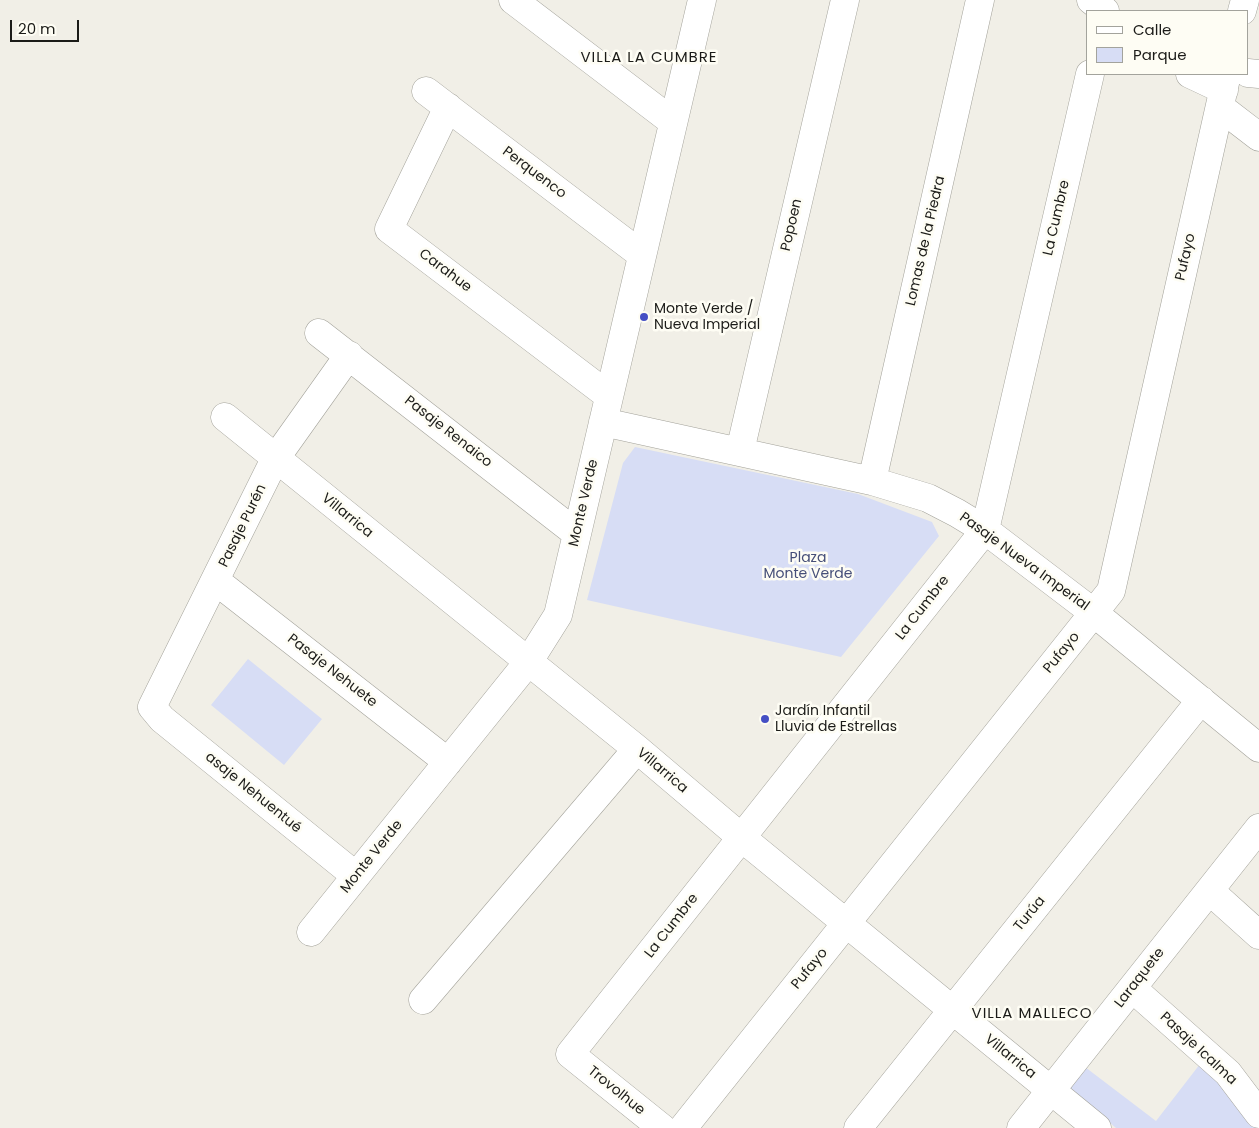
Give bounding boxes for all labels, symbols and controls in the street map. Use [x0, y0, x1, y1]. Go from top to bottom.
scale bar [12, 10, 81, 42]
legend [1086, 10, 1249, 75]
text: 20 m [18, 18, 56, 39]
text: Calle [1133, 19, 1171, 40]
text: Parque [1133, 44, 1186, 65]
district label: VILLA LA CUMBRE [579, 49, 719, 67]
street label: Perquenco [499, 144, 569, 202]
street label: Lomas de la Piedra [903, 174, 949, 308]
street label: La Cumbre [1040, 179, 1074, 257]
street label: Popoen [778, 197, 806, 253]
street label: Pufayo [1172, 232, 1200, 282]
street label: Carahue [415, 246, 475, 296]
place label: Monte Verde / Nueva Imperial [654, 301, 760, 334]
marker: Monte Verde / Nueva Imperial [638, 311, 650, 323]
street label: Pasaje Renaico [401, 393, 495, 471]
street label: Monte Verde [566, 458, 602, 548]
street label: Pasaje Purén [216, 482, 270, 570]
street label: Villarrica [318, 490, 376, 542]
street label: Pasaje Nueva Imperial [956, 509, 1092, 615]
park label: Plaza Monte Verde [764, 550, 852, 582]
street label: La Cumbre [893, 573, 953, 643]
street label: Pufayo [1040, 629, 1084, 677]
street label: Pasaje Nehuete [284, 631, 380, 711]
place label: Jardín Infantil Lluvia de Estrellas [775, 703, 897, 736]
marker: Jardín Infantil Lluvia de Estrellas [759, 713, 771, 725]
street label: Villarrica [633, 745, 691, 797]
street label: asaje Nehuentué [201, 749, 305, 837]
street label: Monte Verde [337, 817, 407, 897]
street label: La Cumbre [642, 891, 702, 961]
street label: Turúa [1011, 893, 1049, 935]
street label: Pufayo [788, 945, 832, 993]
street label: Laraquete [1112, 945, 1168, 1011]
district label: VILLA MALLECO [970, 1005, 1094, 1023]
street label: Pasaje Icalma [1156, 1009, 1240, 1089]
street label: Villarrica [981, 1031, 1039, 1083]
street label: Trovolhue [584, 1063, 648, 1119]

